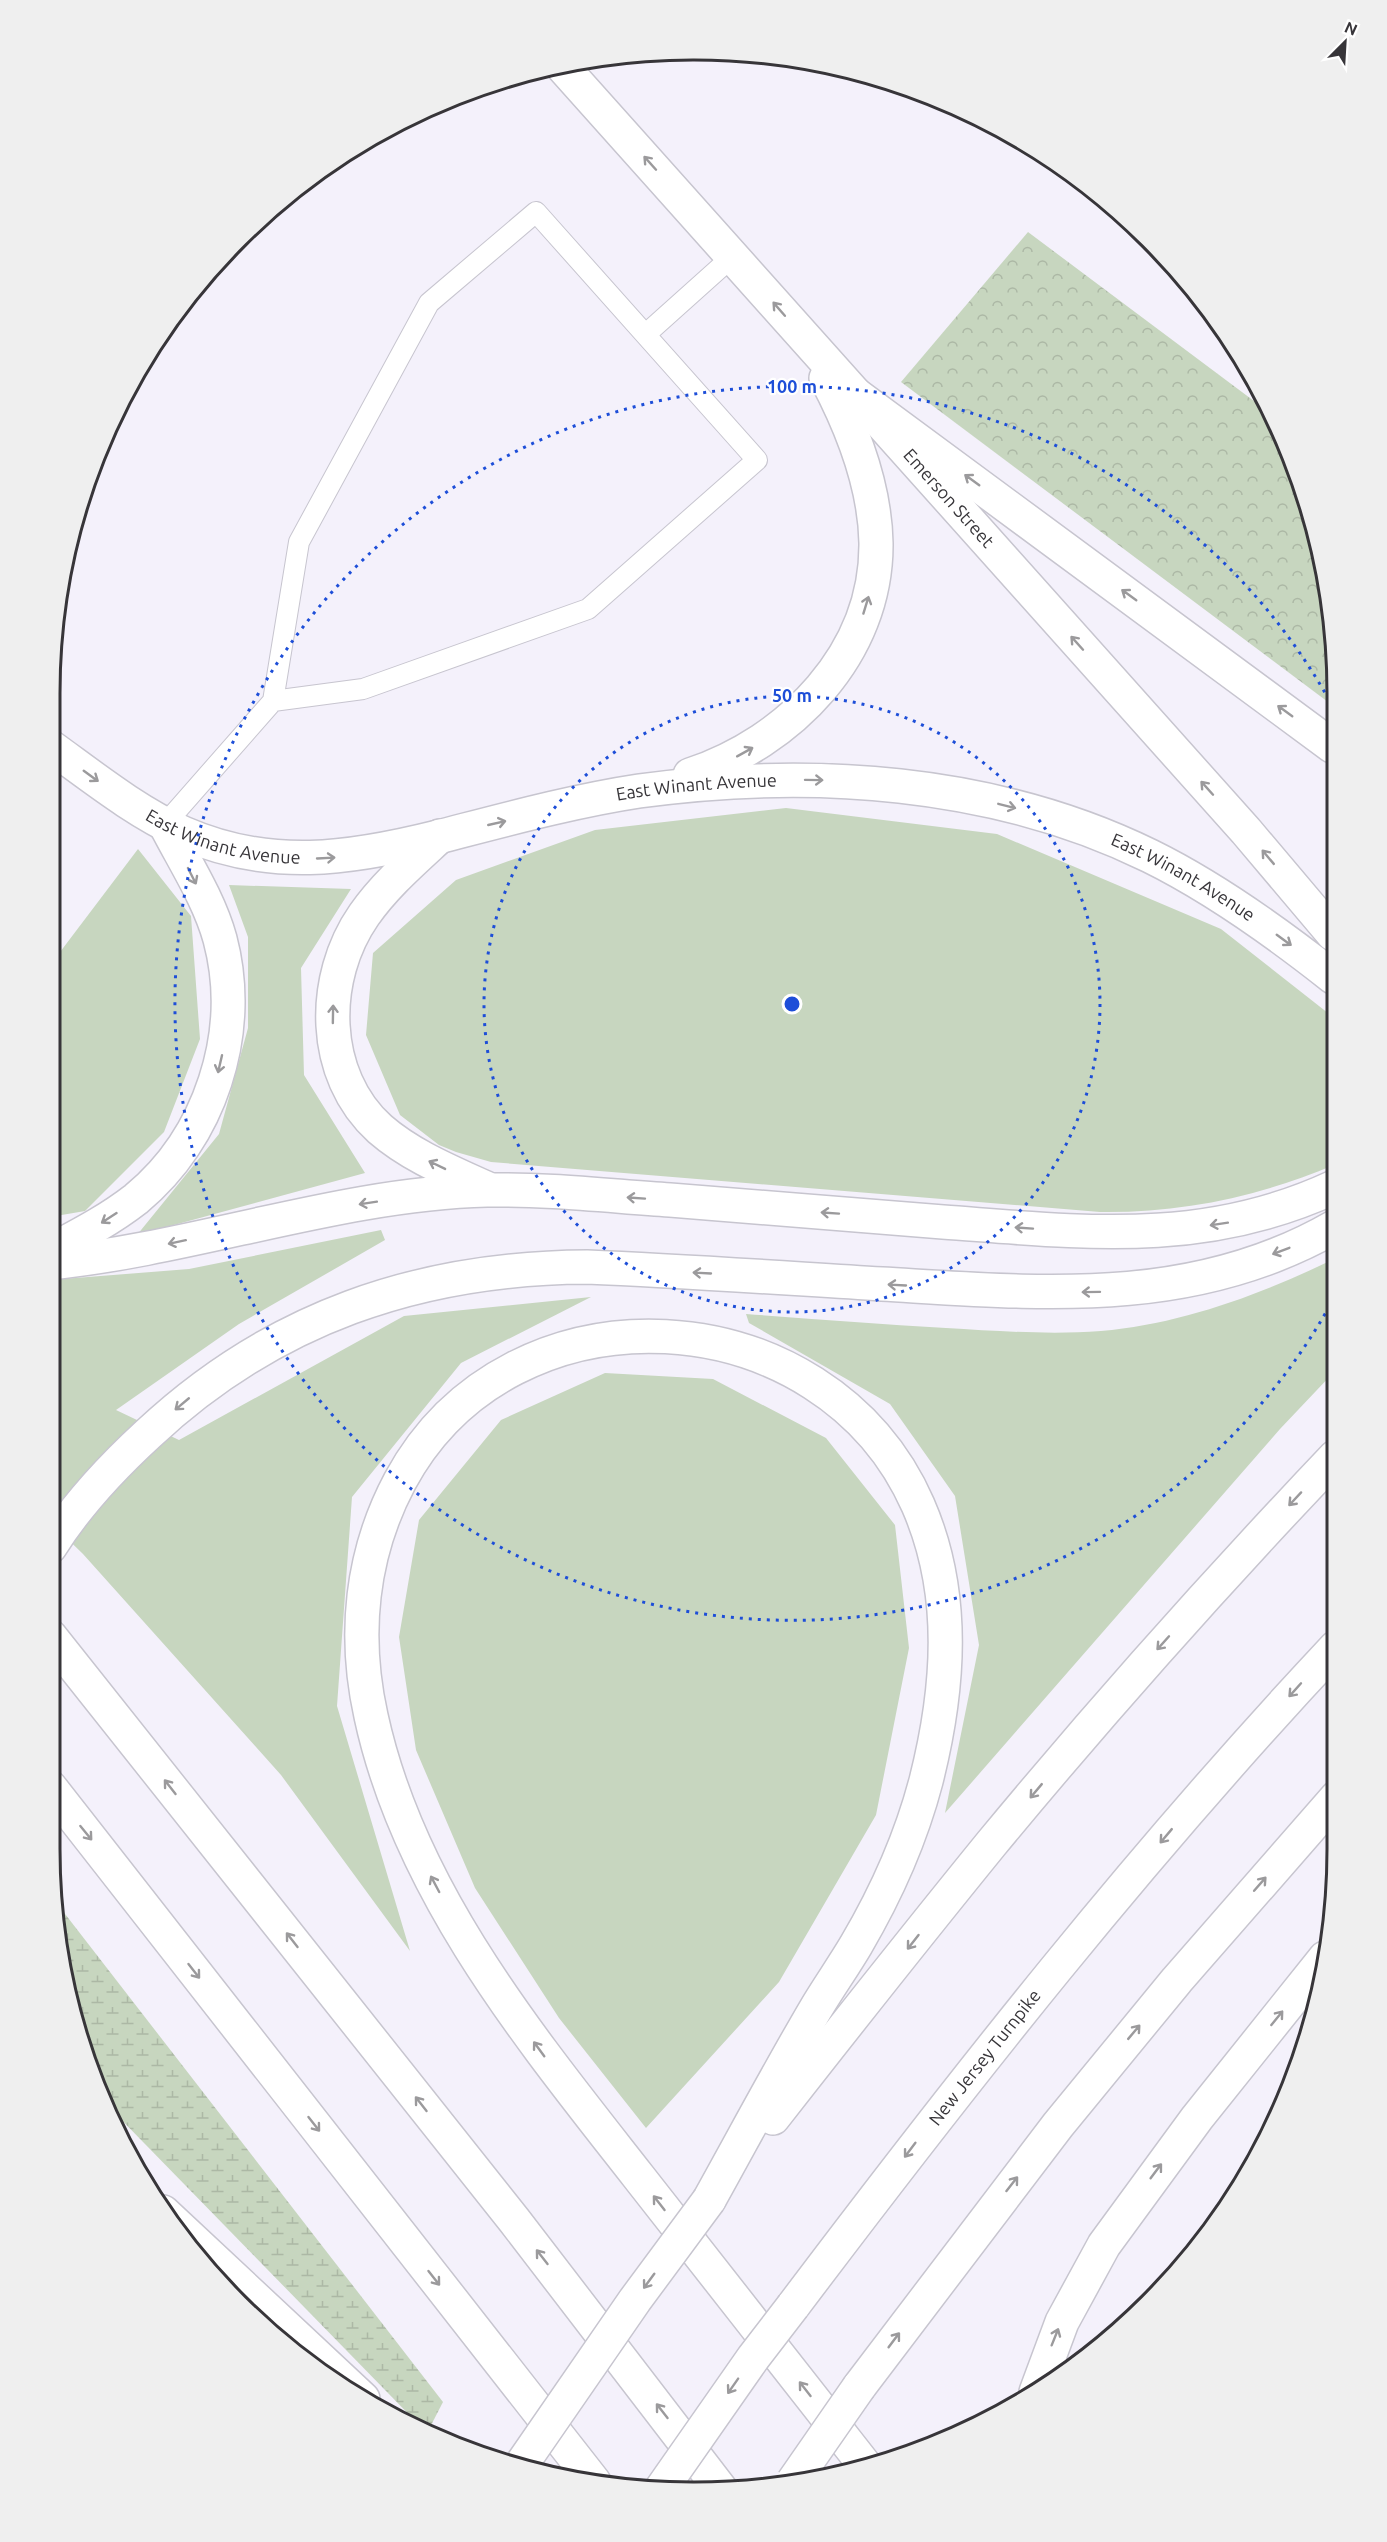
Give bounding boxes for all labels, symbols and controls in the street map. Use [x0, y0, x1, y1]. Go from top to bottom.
north arrow [1315, 12, 1375, 72]
text: N [1342, 18, 1360, 39]
one-way arrow [643, 156, 657, 171]
one-way arrow [772, 302, 786, 317]
text: 100 m [767, 376, 817, 396]
street label: Emerson Street [900, 444, 999, 551]
one-way arrow [964, 473, 980, 486]
one-way arrow [1121, 589, 1137, 602]
one-way arrow [862, 596, 873, 615]
one-way arrow [1070, 636, 1084, 651]
text: 50 m [772, 685, 812, 705]
one-way arrow [1278, 705, 1294, 717]
one-way arrow [735, 746, 753, 757]
street label: East Winant Avenue [614, 769, 777, 804]
one-way arrow [82, 770, 98, 782]
one-way arrow [804, 774, 824, 786]
one-way arrow [1200, 781, 1214, 796]
one-way arrow [998, 800, 1017, 812]
street label: East Winant Avenue [143, 805, 301, 867]
one-way arrow [487, 816, 506, 828]
street label: East Winant Avenue [1109, 829, 1259, 925]
one-way arrow [1261, 850, 1275, 865]
one-way arrow [315, 852, 335, 863]
one-way arrow [186, 867, 198, 884]
one-way arrow [1275, 934, 1291, 946]
centre of rings [782, 994, 802, 1014]
one-way arrow [327, 1005, 338, 1025]
one-way arrow [214, 1054, 225, 1073]
one-way arrow [428, 1158, 446, 1170]
one-way arrow [626, 1192, 646, 1203]
one-way arrow [359, 1197, 379, 1208]
one-way arrow [820, 1207, 840, 1218]
one-way arrow [101, 1212, 118, 1224]
one-way arrow [1209, 1219, 1229, 1230]
one-way arrow [1015, 1222, 1035, 1233]
one-way arrow [168, 1237, 188, 1248]
one-way arrow [1272, 1247, 1291, 1258]
one-way arrow [692, 1267, 712, 1278]
one-way arrow [887, 1279, 907, 1290]
one-way arrow [1082, 1286, 1102, 1298]
one-way arrow [174, 1397, 190, 1410]
one-way arrow [1288, 1491, 1302, 1506]
one-way arrow [1156, 1635, 1170, 1650]
one-way arrow [1288, 1683, 1303, 1698]
one-way arrow [164, 1779, 177, 1795]
one-way arrow [1029, 1783, 1043, 1798]
one-way arrow [79, 1825, 92, 1841]
one-way arrow [1159, 1828, 1173, 1843]
one-way arrow [429, 1876, 441, 1893]
one-way arrow [1253, 1877, 1267, 1892]
one-way arrow [285, 1932, 298, 1948]
one-way arrow [906, 1934, 919, 1950]
one-way arrow [187, 1962, 200, 1978]
street label: New Jersey Turnpike [924, 1985, 1044, 2129]
one-way arrow [1271, 2010, 1284, 2026]
one-way arrow [1127, 2024, 1140, 2040]
one-way arrow [533, 2041, 545, 2057]
one-way arrow [415, 2096, 428, 2112]
one-way arrow [307, 2116, 320, 2132]
one-way arrow [904, 2142, 917, 2158]
one-way arrow [1150, 2163, 1163, 2179]
one-way arrow [1005, 2176, 1018, 2192]
one-way arrow [652, 2195, 665, 2211]
one-way arrow [536, 2249, 549, 2265]
one-way arrow [427, 2269, 440, 2285]
one-way arrow [643, 2272, 655, 2288]
one-way arrow [1050, 2328, 1061, 2347]
one-way arrow [888, 2332, 901, 2348]
one-way arrow [727, 2378, 739, 2394]
one-way arrow [799, 2381, 812, 2397]
one-way arrow [655, 2403, 668, 2419]

